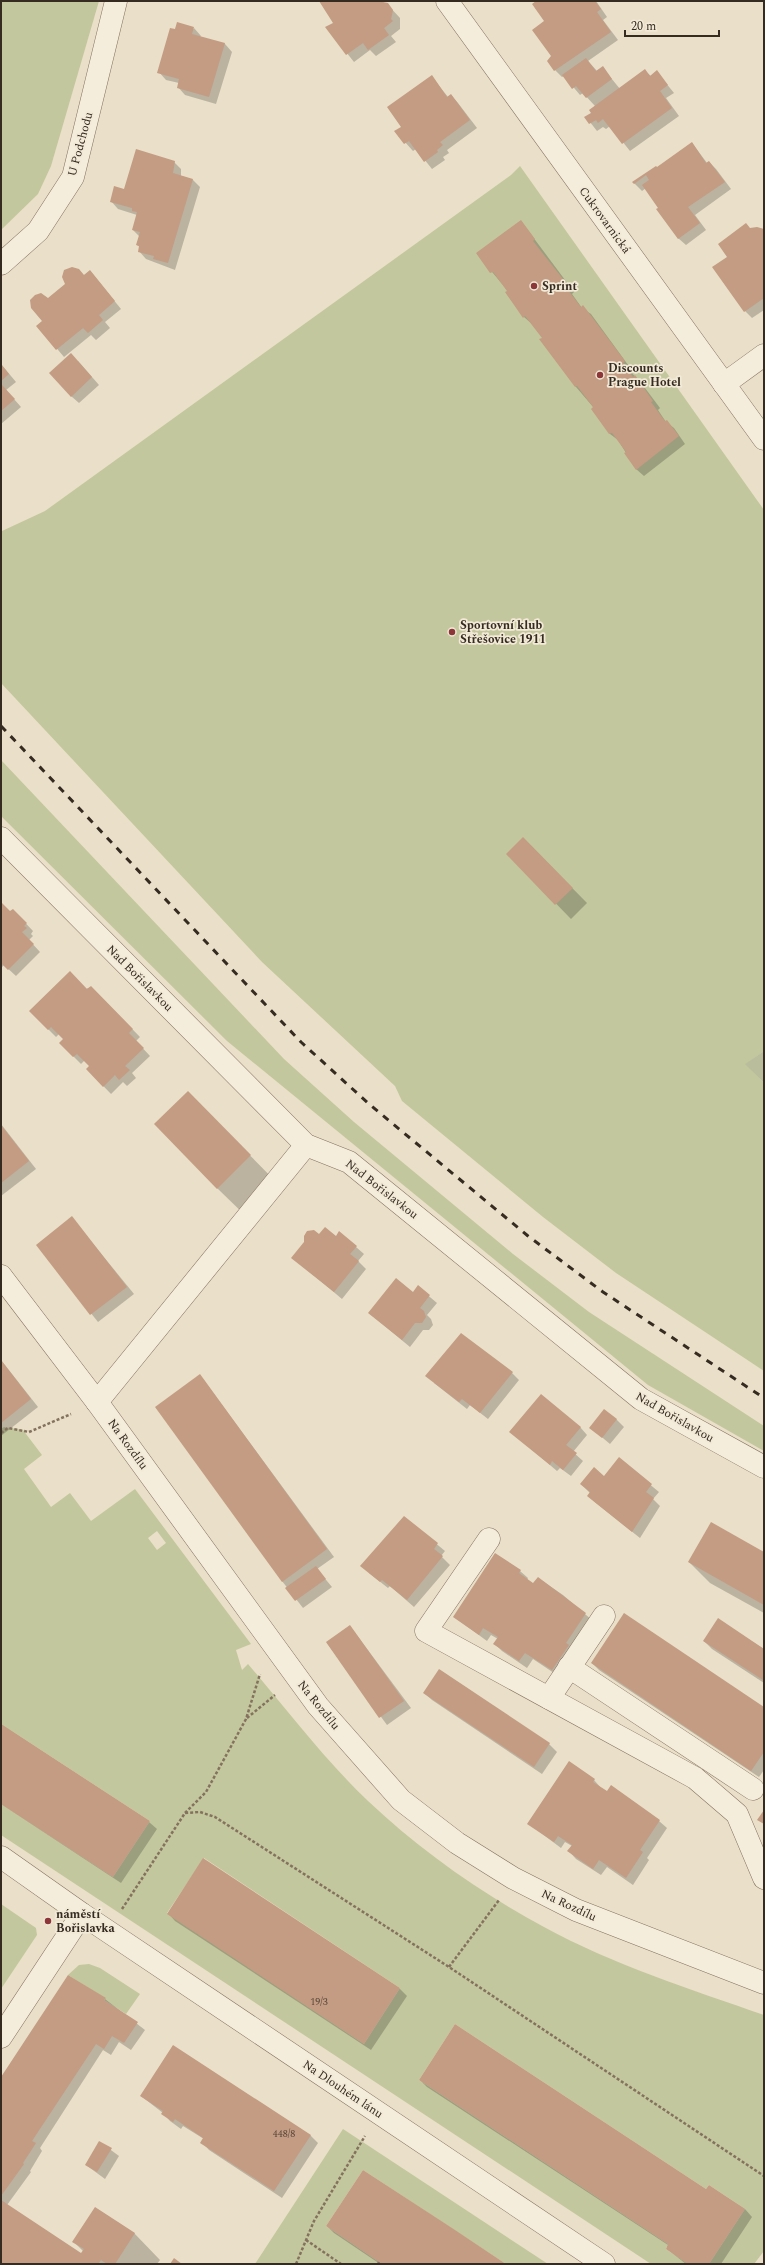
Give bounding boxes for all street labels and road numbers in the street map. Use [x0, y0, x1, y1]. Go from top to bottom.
street label: U Podchodu [63, 109, 98, 179]
street label: Cukrovarnická [574, 183, 635, 258]
street label: Nad Bořislavkou [102, 940, 178, 1016]
street label: Nad Bořislavkou [341, 1155, 422, 1224]
street label: Nad Bořislavkou [632, 1387, 718, 1448]
street label: Na Rozdílu [103, 1415, 153, 1474]
street label: Na Rozdílu [293, 1676, 345, 1734]
street label: Na Rozdílu [538, 1884, 600, 1927]
street label: Na Dlouhém lánu [299, 2055, 387, 2124]

